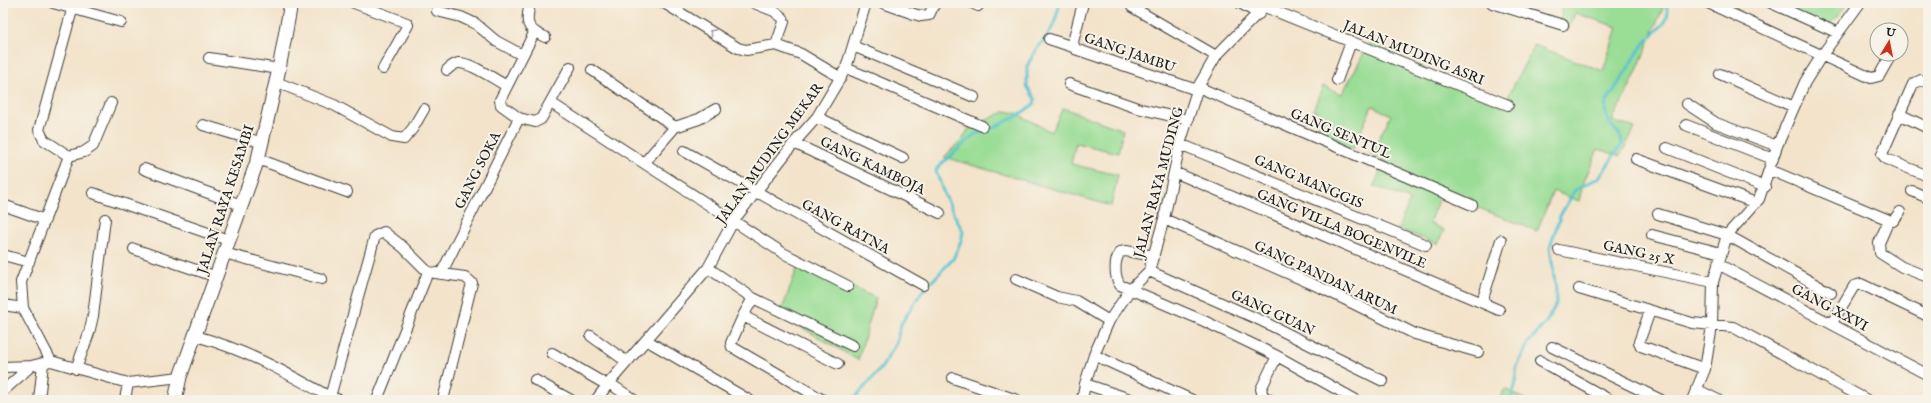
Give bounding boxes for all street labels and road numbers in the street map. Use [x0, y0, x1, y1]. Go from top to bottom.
street label: JALAN MUDING ASRI [1338, 16, 1487, 90]
street label: GANG JAMBU [1082, 29, 1178, 77]
street label: JALAN MUDING MEKAR [711, 79, 827, 230]
street label: JALAN RAYA MUDING [1130, 104, 1188, 262]
street label: GANG SENTUL [1288, 105, 1394, 163]
street label: JALAN RAYA KESAMBI [193, 122, 259, 278]
street label: GANG SOKA [451, 128, 505, 212]
street label: GANG KAMBOJA [817, 133, 929, 199]
street label: GANG MANGGIS [1251, 151, 1366, 213]
street label: GANG VILLA BOGENVILE [1254, 185, 1430, 273]
street label: GANG RATNA [798, 195, 893, 259]
street label: GANG PANDAN ARUM [1251, 237, 1400, 319]
street label: GANG 25 X [1601, 237, 1677, 269]
street label: GANG XXVI [1788, 280, 1871, 336]
street label: GANG GUAN [1228, 286, 1317, 340]

